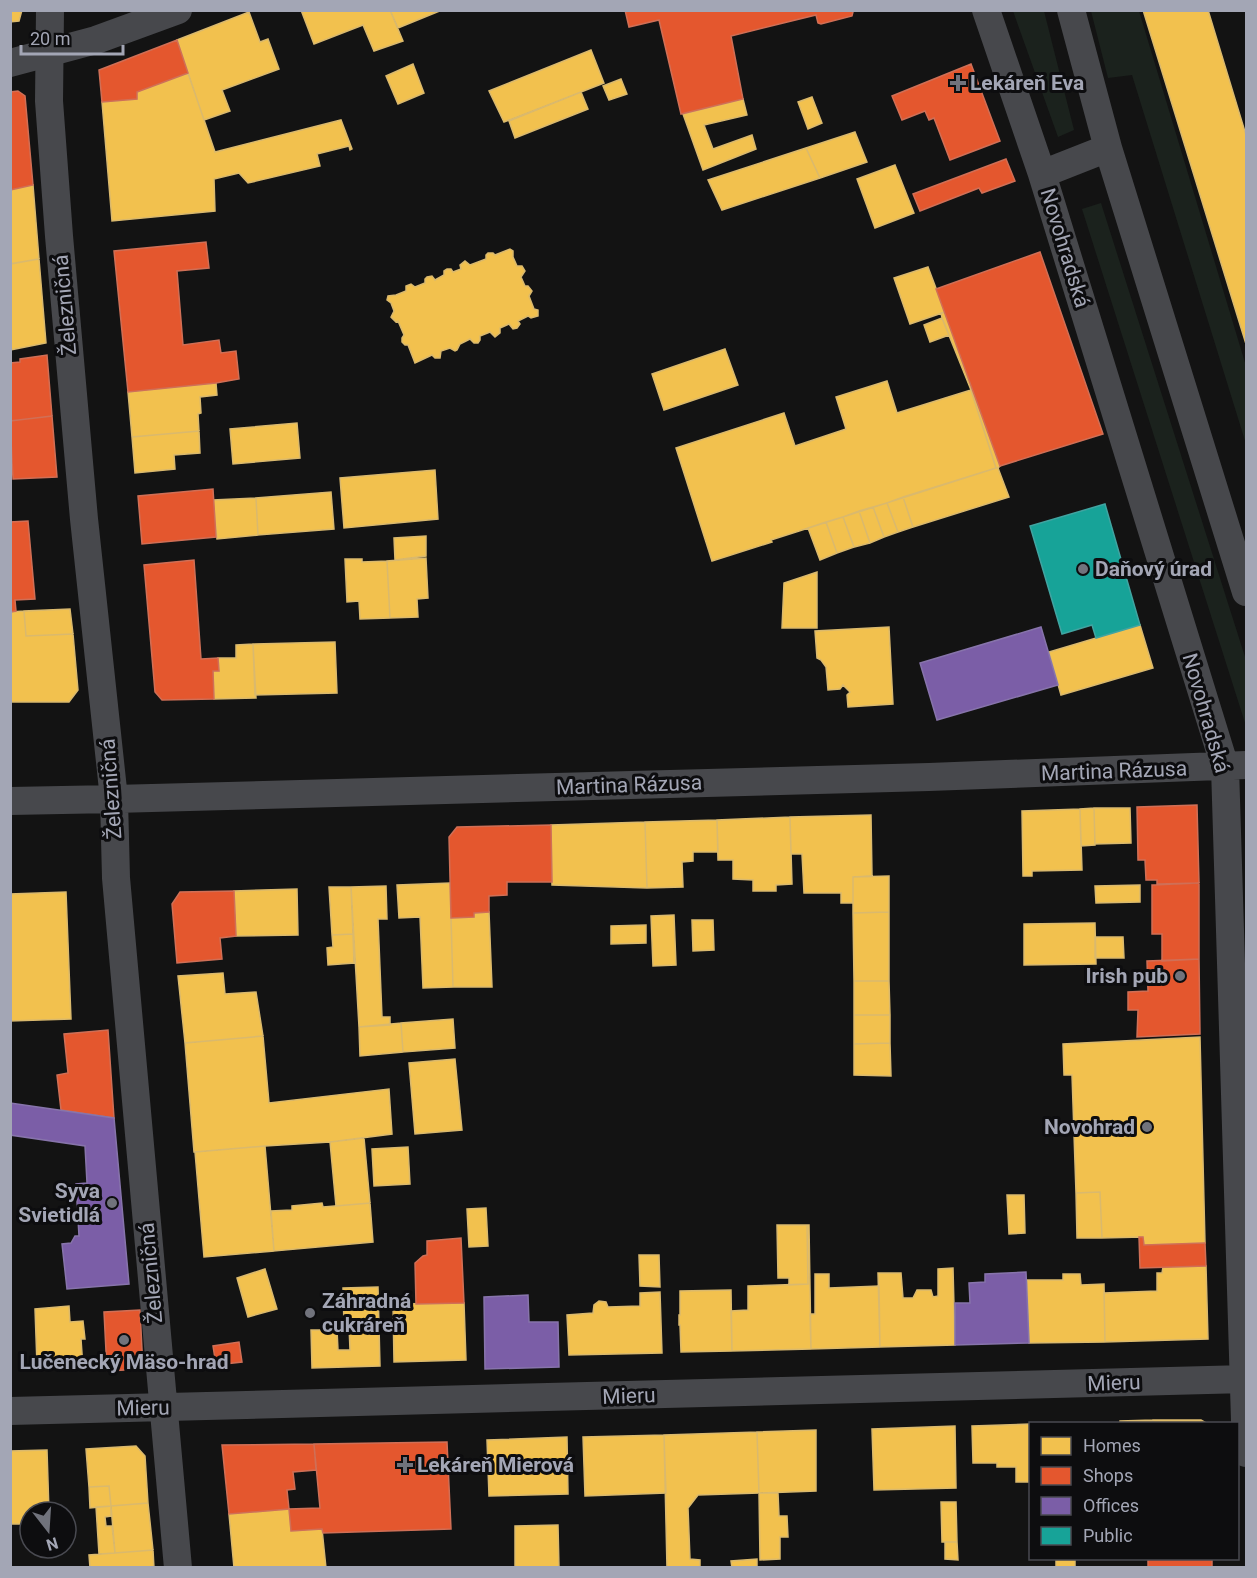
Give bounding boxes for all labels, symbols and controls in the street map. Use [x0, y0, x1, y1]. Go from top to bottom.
scale bar [21, 18, 123, 56]
text: 20 m [30, 28, 70, 49]
place label: Lekáreň Eva [970, 71, 1084, 95]
marker: Lekáreň Eva [951, 76, 965, 90]
street label: Novohradská [1036, 186, 1094, 310]
street label: Železničná [49, 254, 81, 356]
place label: Daňový úrad [1095, 557, 1212, 581]
marker: Daňový úrad [1076, 562, 1090, 576]
street label: Novohradská [1177, 650, 1235, 776]
street label: Železničná [96, 738, 126, 840]
street label: Martina Rázusa [1041, 756, 1187, 786]
street label: Martina Rázusa [556, 770, 702, 800]
place label: Irish pub [1085, 964, 1168, 988]
marker: Irish pub [1173, 969, 1187, 983]
place label: Novohrad [1044, 1115, 1135, 1139]
marker: Novohrad [1140, 1120, 1154, 1134]
place label: Syva Svietidlá [18, 1179, 100, 1227]
marker: Syva Svietidlá [105, 1196, 119, 1210]
street label: Železničná [135, 1222, 167, 1324]
place label: Záhradná cukráreň [322, 1289, 411, 1337]
marker: Záhradná cukráreň [303, 1306, 317, 1320]
marker: Lučenecký Mäso-hrad [117, 1333, 131, 1347]
place label: Lučenecký Mäso-hrad [20, 1350, 228, 1374]
street label: Mieru [1087, 1370, 1141, 1396]
street label: Mieru [602, 1383, 656, 1409]
street label: Mieru [116, 1396, 170, 1420]
legend [1029, 1422, 1239, 1560]
text: Homes [1083, 1435, 1141, 1456]
place label: Lekáreň Mierová [417, 1453, 574, 1477]
marker: Lekáreň Mierová [398, 1458, 412, 1472]
text: Shops [1083, 1465, 1133, 1486]
text: Offices [1083, 1495, 1139, 1516]
north arrow [18, 1500, 78, 1560]
text: Public [1083, 1525, 1133, 1546]
text: N [44, 1533, 60, 1555]

